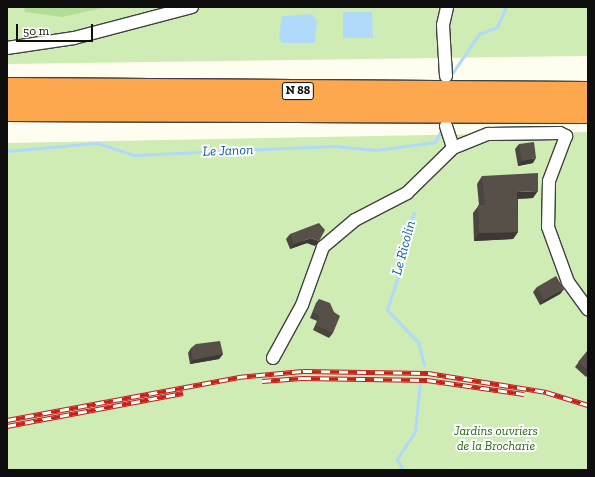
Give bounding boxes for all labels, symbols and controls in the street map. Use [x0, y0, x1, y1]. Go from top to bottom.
scale bar [18, 16, 95, 42]
text: 50 m [23, 24, 49, 38]
road number: N 88 [281, 81, 315, 101]
water label: Le Janon [202, 142, 254, 160]
water label: Le Ricolin [389, 219, 419, 277]
park label: Jardins ouvriers de la Brocharie [454, 424, 538, 455]

